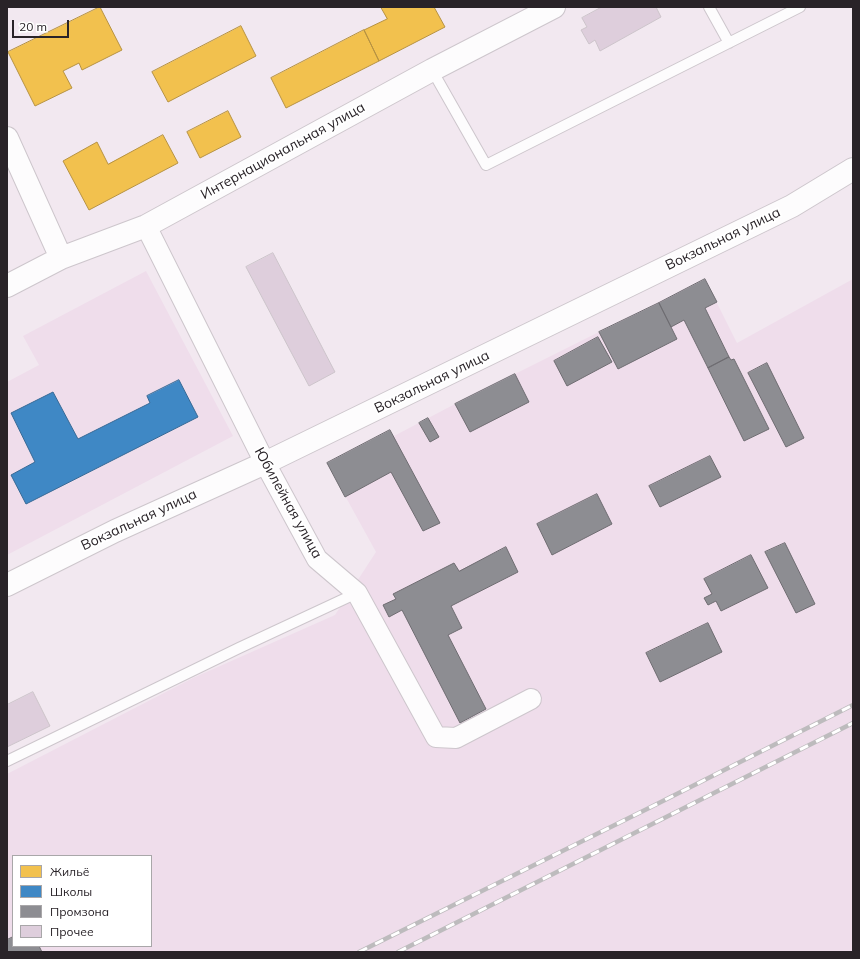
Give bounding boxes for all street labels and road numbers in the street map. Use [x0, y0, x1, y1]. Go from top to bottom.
street label: Интернациональная улица [198, 99, 368, 203]
street label: Вокзальная улица [663, 204, 783, 274]
street label: Вокзальная улица [372, 347, 492, 417]
street label: Юбилейная улица [250, 445, 326, 561]
street label: Вокзальная улица [78, 486, 200, 554]

